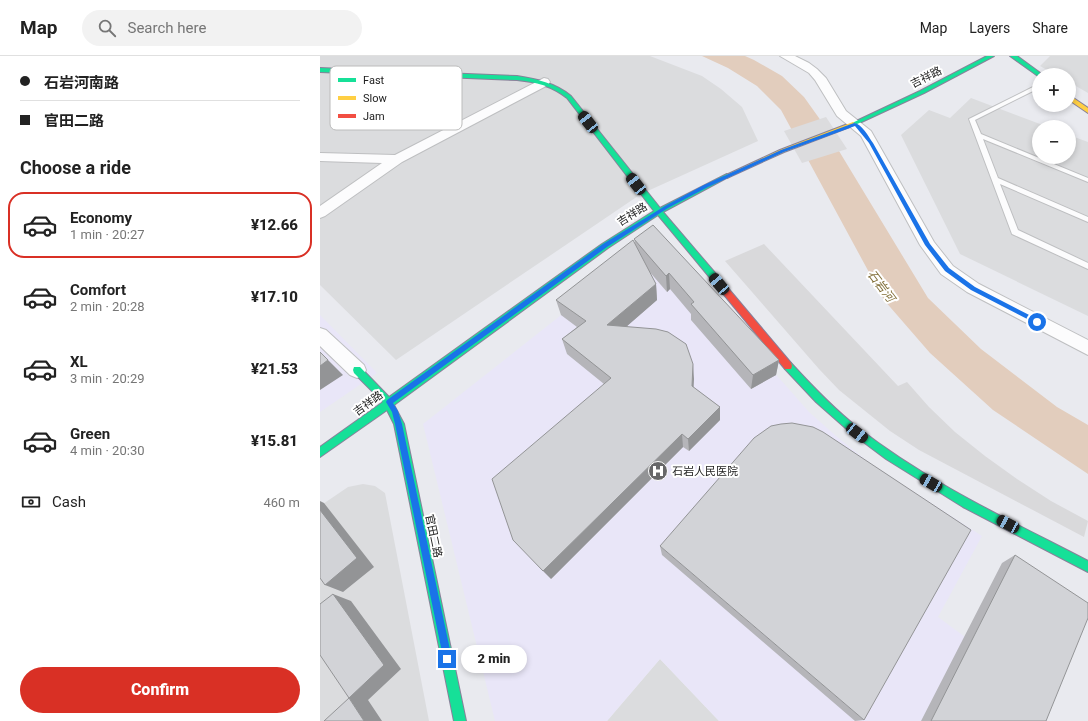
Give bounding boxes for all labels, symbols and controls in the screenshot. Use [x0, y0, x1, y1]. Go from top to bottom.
search box [82, 10, 362, 46]
text: Map [20, 16, 58, 39]
icon: search [96, 17, 118, 39]
text: Search here [128, 19, 206, 37]
text: Map [920, 20, 947, 36]
text: Layers [969, 20, 1010, 36]
text: Share [1032, 20, 1068, 36]
street label: 吉祥路 [909, 64, 944, 91]
legend [330, 66, 462, 130]
map controls [1032, 68, 1076, 164]
button: + [1032, 68, 1076, 112]
text: 石岩河南路 [44, 74, 119, 92]
text: Fast [363, 74, 385, 87]
text: Slow [363, 92, 387, 105]
car [576, 109, 600, 135]
text: Jam [363, 110, 385, 123]
text: 官田二路 [44, 112, 104, 130]
button: − [1032, 120, 1076, 164]
text: Choose a ride [20, 157, 131, 178]
car [624, 171, 648, 197]
street label: 吉祥路 [615, 200, 650, 229]
icon: car [22, 207, 58, 243]
text: Economy [70, 209, 132, 227]
text: ¥12.66 [251, 216, 298, 234]
text: 1 min · 20:27 [70, 227, 145, 242]
water label: 石岩河 [865, 267, 899, 306]
car [707, 271, 731, 297]
icon: car [22, 279, 58, 315]
text: Comfort [70, 281, 126, 299]
text: ¥17.10 [251, 288, 298, 306]
text: 2 min · 20:28 [70, 299, 145, 314]
route start [1028, 313, 1046, 331]
icon: car [22, 351, 58, 387]
text: XL [70, 353, 88, 371]
text: ¥21.53 [251, 360, 298, 378]
text: 3 min · 20:29 [70, 371, 145, 386]
street label: 吉祥路 [351, 388, 385, 418]
car [844, 421, 870, 445]
icon: car [22, 423, 58, 459]
text: Green [70, 425, 110, 443]
text: ¥15.81 [251, 432, 298, 450]
text: 4 min · 20:30 [70, 443, 145, 458]
hospital icon: 石岩人民医院 [647, 460, 669, 482]
place label: 石岩人民医院 [672, 465, 738, 478]
car [918, 472, 944, 494]
icon: cash [20, 491, 42, 513]
text: Cash [52, 493, 86, 511]
text: 460 m [263, 495, 300, 510]
street label: 官田二路 [423, 513, 444, 559]
car [995, 513, 1021, 535]
callout: 2 min [461, 645, 527, 673]
route end [438, 650, 456, 668]
text: 2 min [478, 651, 510, 666]
button: Confirm [20, 667, 300, 713]

